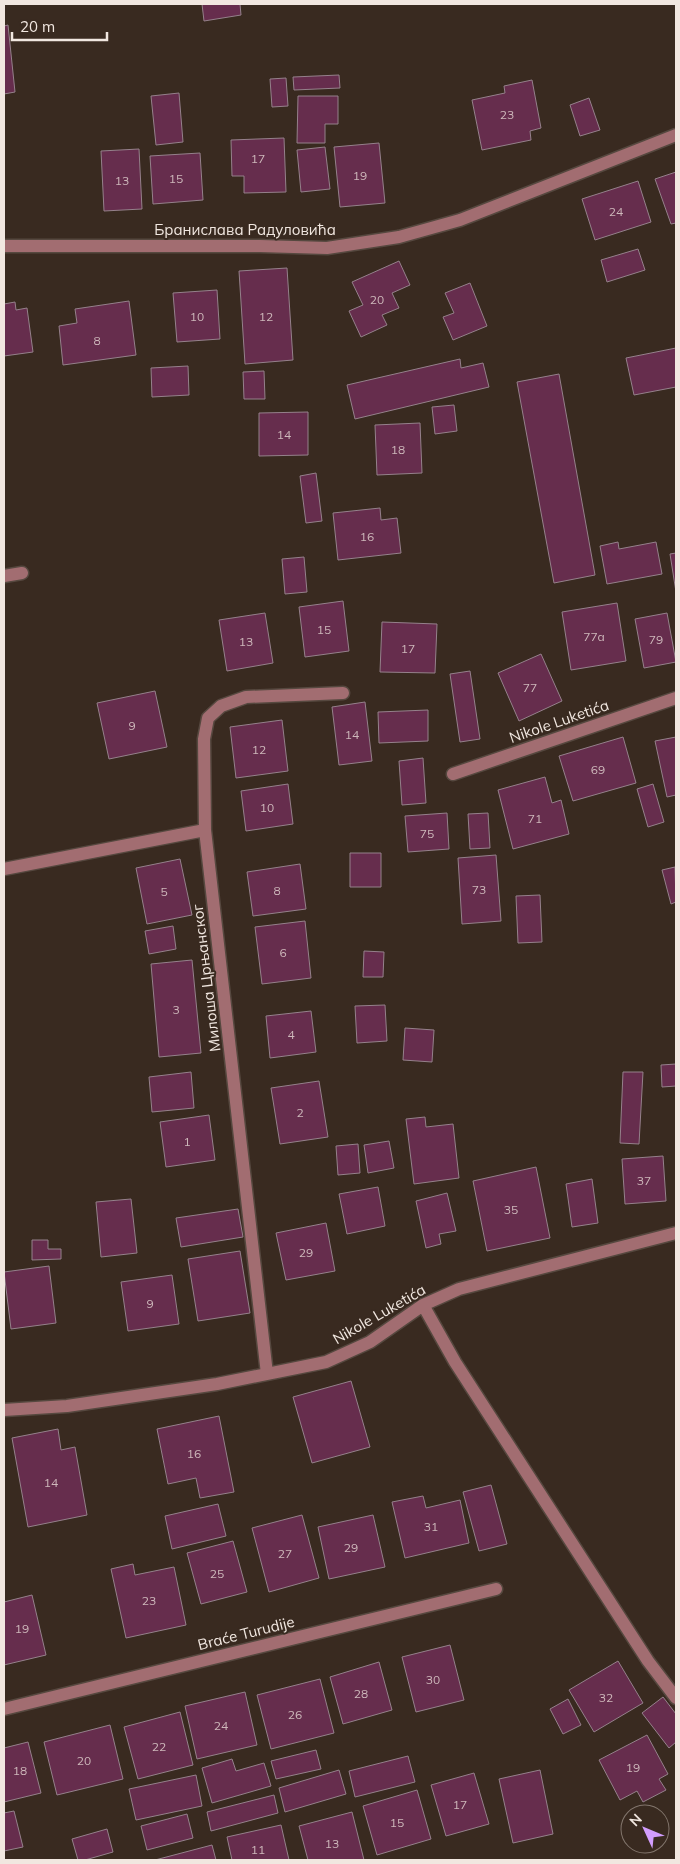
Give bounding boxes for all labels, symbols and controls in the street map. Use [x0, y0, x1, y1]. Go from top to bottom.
scale bar [12, 10, 108, 42]
text: 20 m [20, 17, 55, 36]
house number: 23 [500, 107, 514, 122]
house number: 17 [251, 151, 265, 166]
house number: 19 [353, 168, 367, 183]
house number: 15 [169, 171, 183, 186]
house number: 13 [115, 173, 129, 188]
house number: 24 [609, 204, 623, 219]
street label: Бранислава Радуловића [154, 220, 336, 239]
house number: 20 [370, 292, 384, 307]
house number: 10 [190, 309, 204, 324]
house number: 12 [259, 309, 273, 324]
house number: 8 [93, 333, 101, 348]
house number: 14 [277, 427, 291, 442]
house number: 18 [391, 442, 405, 457]
house number: 16 [360, 529, 374, 544]
house number: 15 [317, 622, 331, 637]
house number: 77a [583, 629, 605, 644]
house number: 79 [649, 632, 663, 647]
house number: 13 [239, 634, 253, 649]
house number: 17 [401, 641, 415, 656]
house number: 77 [523, 680, 537, 695]
street label: Nikole Luketića [507, 695, 611, 747]
house number: 9 [128, 718, 136, 733]
house number: 14 [345, 727, 359, 742]
house number: 12 [252, 742, 266, 757]
house number: 69 [591, 762, 605, 777]
house number: 10 [260, 800, 274, 815]
house number: 71 [528, 811, 542, 826]
house number: 75 [420, 826, 434, 841]
house number: 73 [472, 882, 486, 897]
house number: 8 [273, 883, 281, 898]
house number: 5 [160, 884, 168, 899]
street label: Милоша Црњанског [187, 903, 224, 1053]
house number: 6 [279, 945, 287, 960]
house number: 3 [172, 1002, 180, 1017]
house number: 4 [287, 1027, 295, 1042]
house number: 2 [296, 1105, 304, 1120]
house number: 1 [183, 1134, 191, 1149]
house number: 37 [637, 1173, 651, 1188]
house number: 35 [504, 1202, 518, 1217]
house number: 29 [299, 1245, 313, 1260]
street label: Nikole Luketića [329, 1280, 429, 1348]
house number: 9 [146, 1296, 154, 1311]
house number: 16 [187, 1446, 201, 1461]
house number: 14 [44, 1475, 58, 1490]
house number: 31 [424, 1519, 438, 1534]
house number: 29 [344, 1540, 358, 1555]
house number: 27 [278, 1546, 292, 1561]
house number: 25 [210, 1566, 224, 1581]
house number: 23 [142, 1593, 156, 1608]
street label: Braće Turudije [196, 1612, 296, 1654]
house number: 19 [15, 1621, 29, 1636]
house number: 30 [426, 1672, 440, 1687]
house number: 28 [354, 1686, 368, 1701]
house number: 32 [599, 1690, 613, 1705]
house number: 26 [288, 1707, 302, 1722]
house number: 24 [214, 1718, 228, 1733]
house number: 22 [152, 1739, 166, 1754]
house number: 20 [77, 1753, 91, 1768]
house number: 19 [626, 1760, 640, 1775]
house number: 18 [13, 1763, 27, 1778]
house number: 17 [453, 1797, 467, 1812]
north arrow [620, 1804, 670, 1854]
text: N [626, 1810, 646, 1830]
house number: 15 [390, 1815, 404, 1830]
house number: 13 [325, 1836, 339, 1851]
house number: 11 [251, 1842, 265, 1857]

